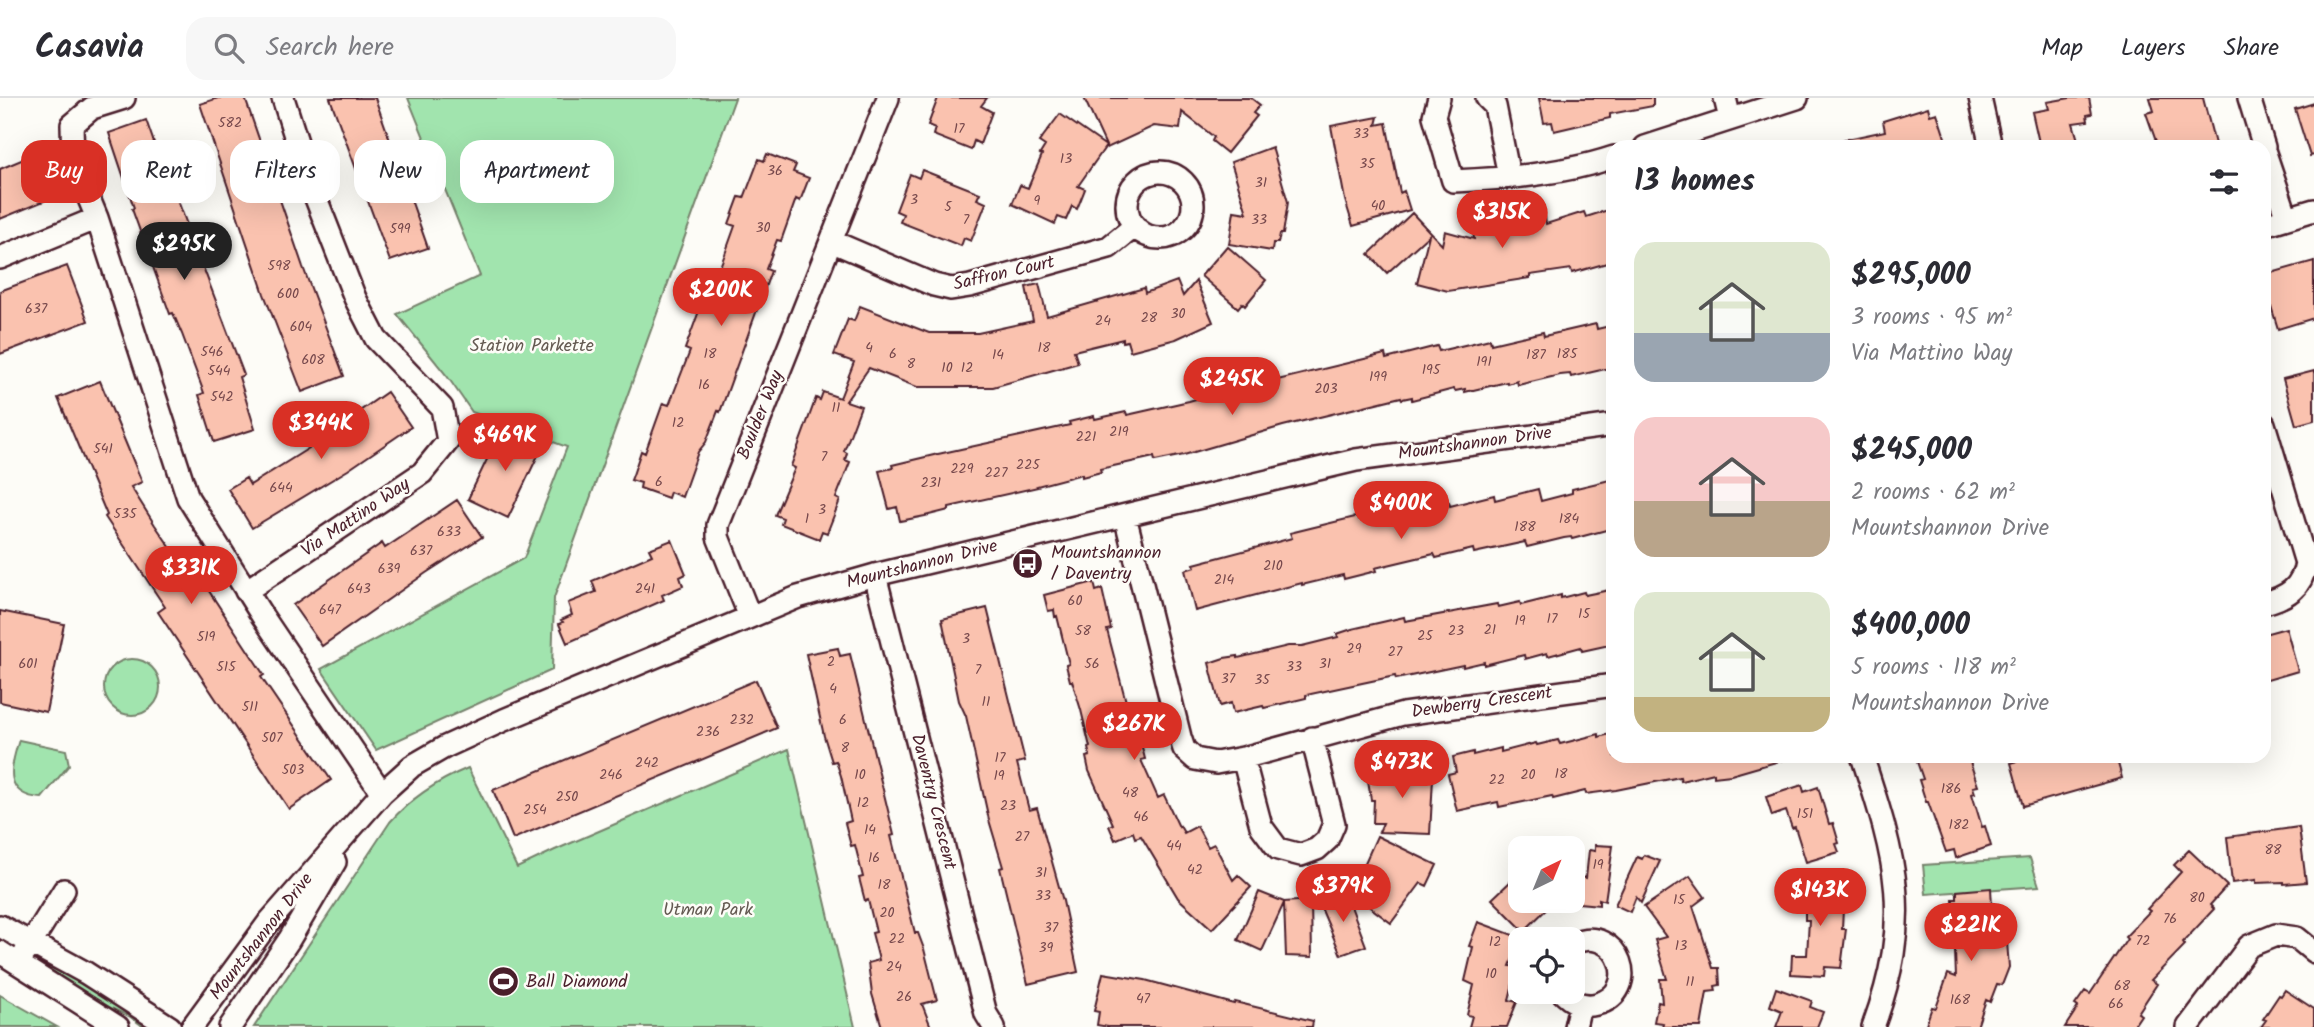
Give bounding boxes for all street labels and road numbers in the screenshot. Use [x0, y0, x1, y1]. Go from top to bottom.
street label: Saffron Court [951, 248, 1058, 300]
street label: Boulder Way [730, 366, 792, 464]
street label: Mountshannon Drive [1396, 419, 1554, 469]
street label: Via Mattino Way [296, 470, 417, 565]
street label: Mountshannon Drive [843, 532, 1001, 598]
street label: Dewberry Crescent [1410, 679, 1555, 727]
street label: Daventry Crescent [902, 731, 964, 874]
street label: Mountshannon Drive [203, 867, 321, 1007]

